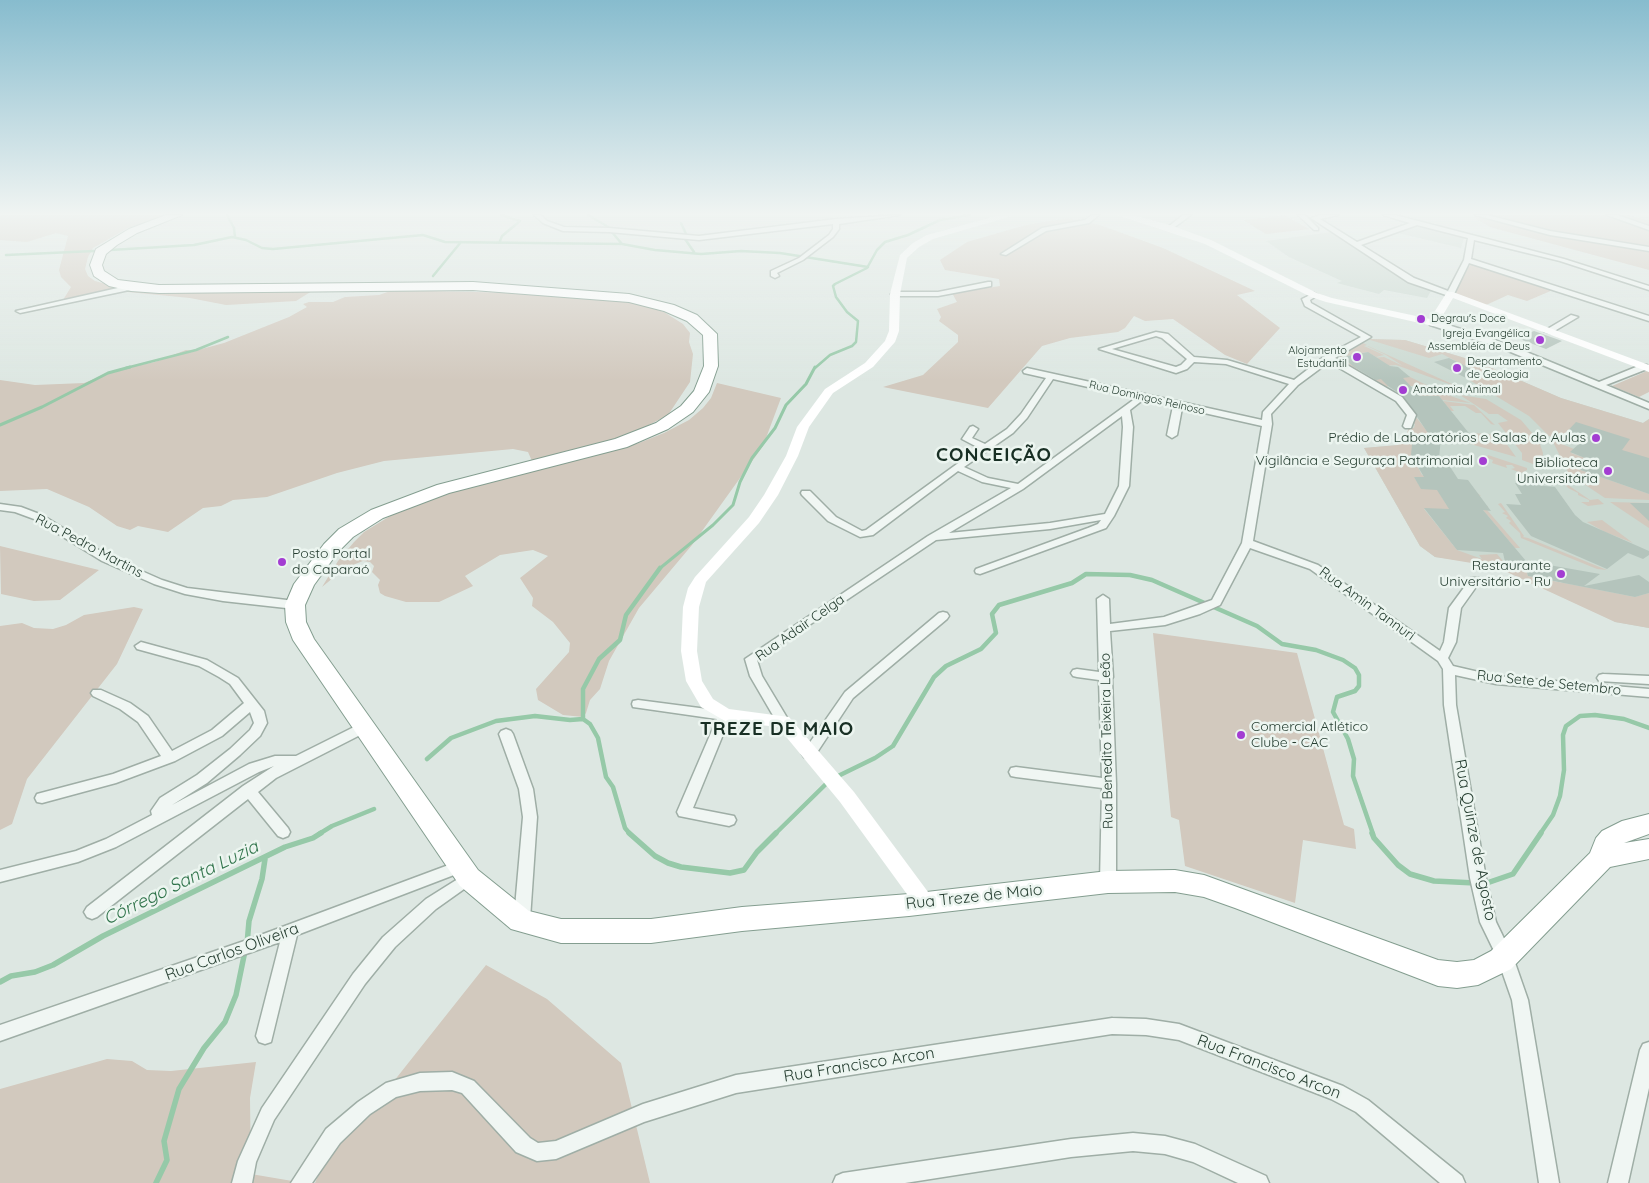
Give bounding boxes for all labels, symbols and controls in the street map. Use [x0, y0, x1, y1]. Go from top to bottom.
place label: Degrau's Doce [1431, 312, 1506, 326]
marker: Degrau's Doce [1415, 313, 1427, 325]
place label: Igreja Evangélica Assembléia de Deus [1427, 327, 1530, 353]
marker: Igreja Evangélica Assembléia de Deus [1534, 334, 1546, 346]
place label: Alojamento Estudantil [1288, 344, 1347, 370]
marker: Alojamento Estudantil [1351, 351, 1363, 363]
place label: Departamento de Geologia [1467, 355, 1542, 381]
marker: Departamento de Geologia [1451, 362, 1463, 374]
street label: Rua Domingos Reinoso [1088, 378, 1206, 418]
place label: Anatomia Animal [1413, 383, 1501, 397]
marker: Anatomia Animal [1397, 384, 1409, 396]
place label: Prédio de Laboratórios e Salas de Aulas [1328, 430, 1586, 446]
marker: Prédio de Laboratórios e Salas de Aulas [1590, 432, 1602, 444]
district label: CONCEIÇÃO [935, 444, 1053, 466]
place label: Vigilância e Seguraça Patrimonial [1255, 453, 1473, 469]
marker: Vigilância e Seguraça Patrimonial [1477, 455, 1489, 467]
place label: Biblioteca Universitária [1517, 455, 1598, 488]
marker: Biblioteca Universitária [1602, 465, 1614, 477]
street label: Rua Pedro Martins [32, 511, 146, 581]
place label: Posto Portal do Caparaó [292, 546, 371, 578]
marker: Posto Portal do Caparaó [276, 556, 288, 568]
place label: Restaurante Universitário - Ru [1439, 558, 1551, 590]
street label: Rua Amin Tannuri [1316, 564, 1418, 644]
marker: Restaurante Universitário - Ru [1555, 568, 1567, 580]
street label: Rua Adair Celga [752, 591, 848, 665]
street label: Rua Benedito Teixeira Leão [1097, 653, 1117, 829]
street label: Rua Sete de Setembro [1476, 667, 1622, 699]
district label: TREZE DE MAIO [698, 718, 856, 740]
place label: Comercial Atlético Clube - CAC [1251, 719, 1368, 752]
marker: Comercial Atlético Clube - CAC [1235, 729, 1247, 741]
street label: Rua Quinze de Agosto [1450, 758, 1500, 922]
water label: Córrego Santa Luzia [100, 836, 262, 930]
street label: Rua Treze de Maio [905, 880, 1043, 914]
street label: Rua Carlos Oliveira [162, 919, 302, 985]
street label: Rua Francisco Arcon [1194, 1031, 1344, 1103]
street label: Rua Francisco Arcon [782, 1044, 936, 1086]

